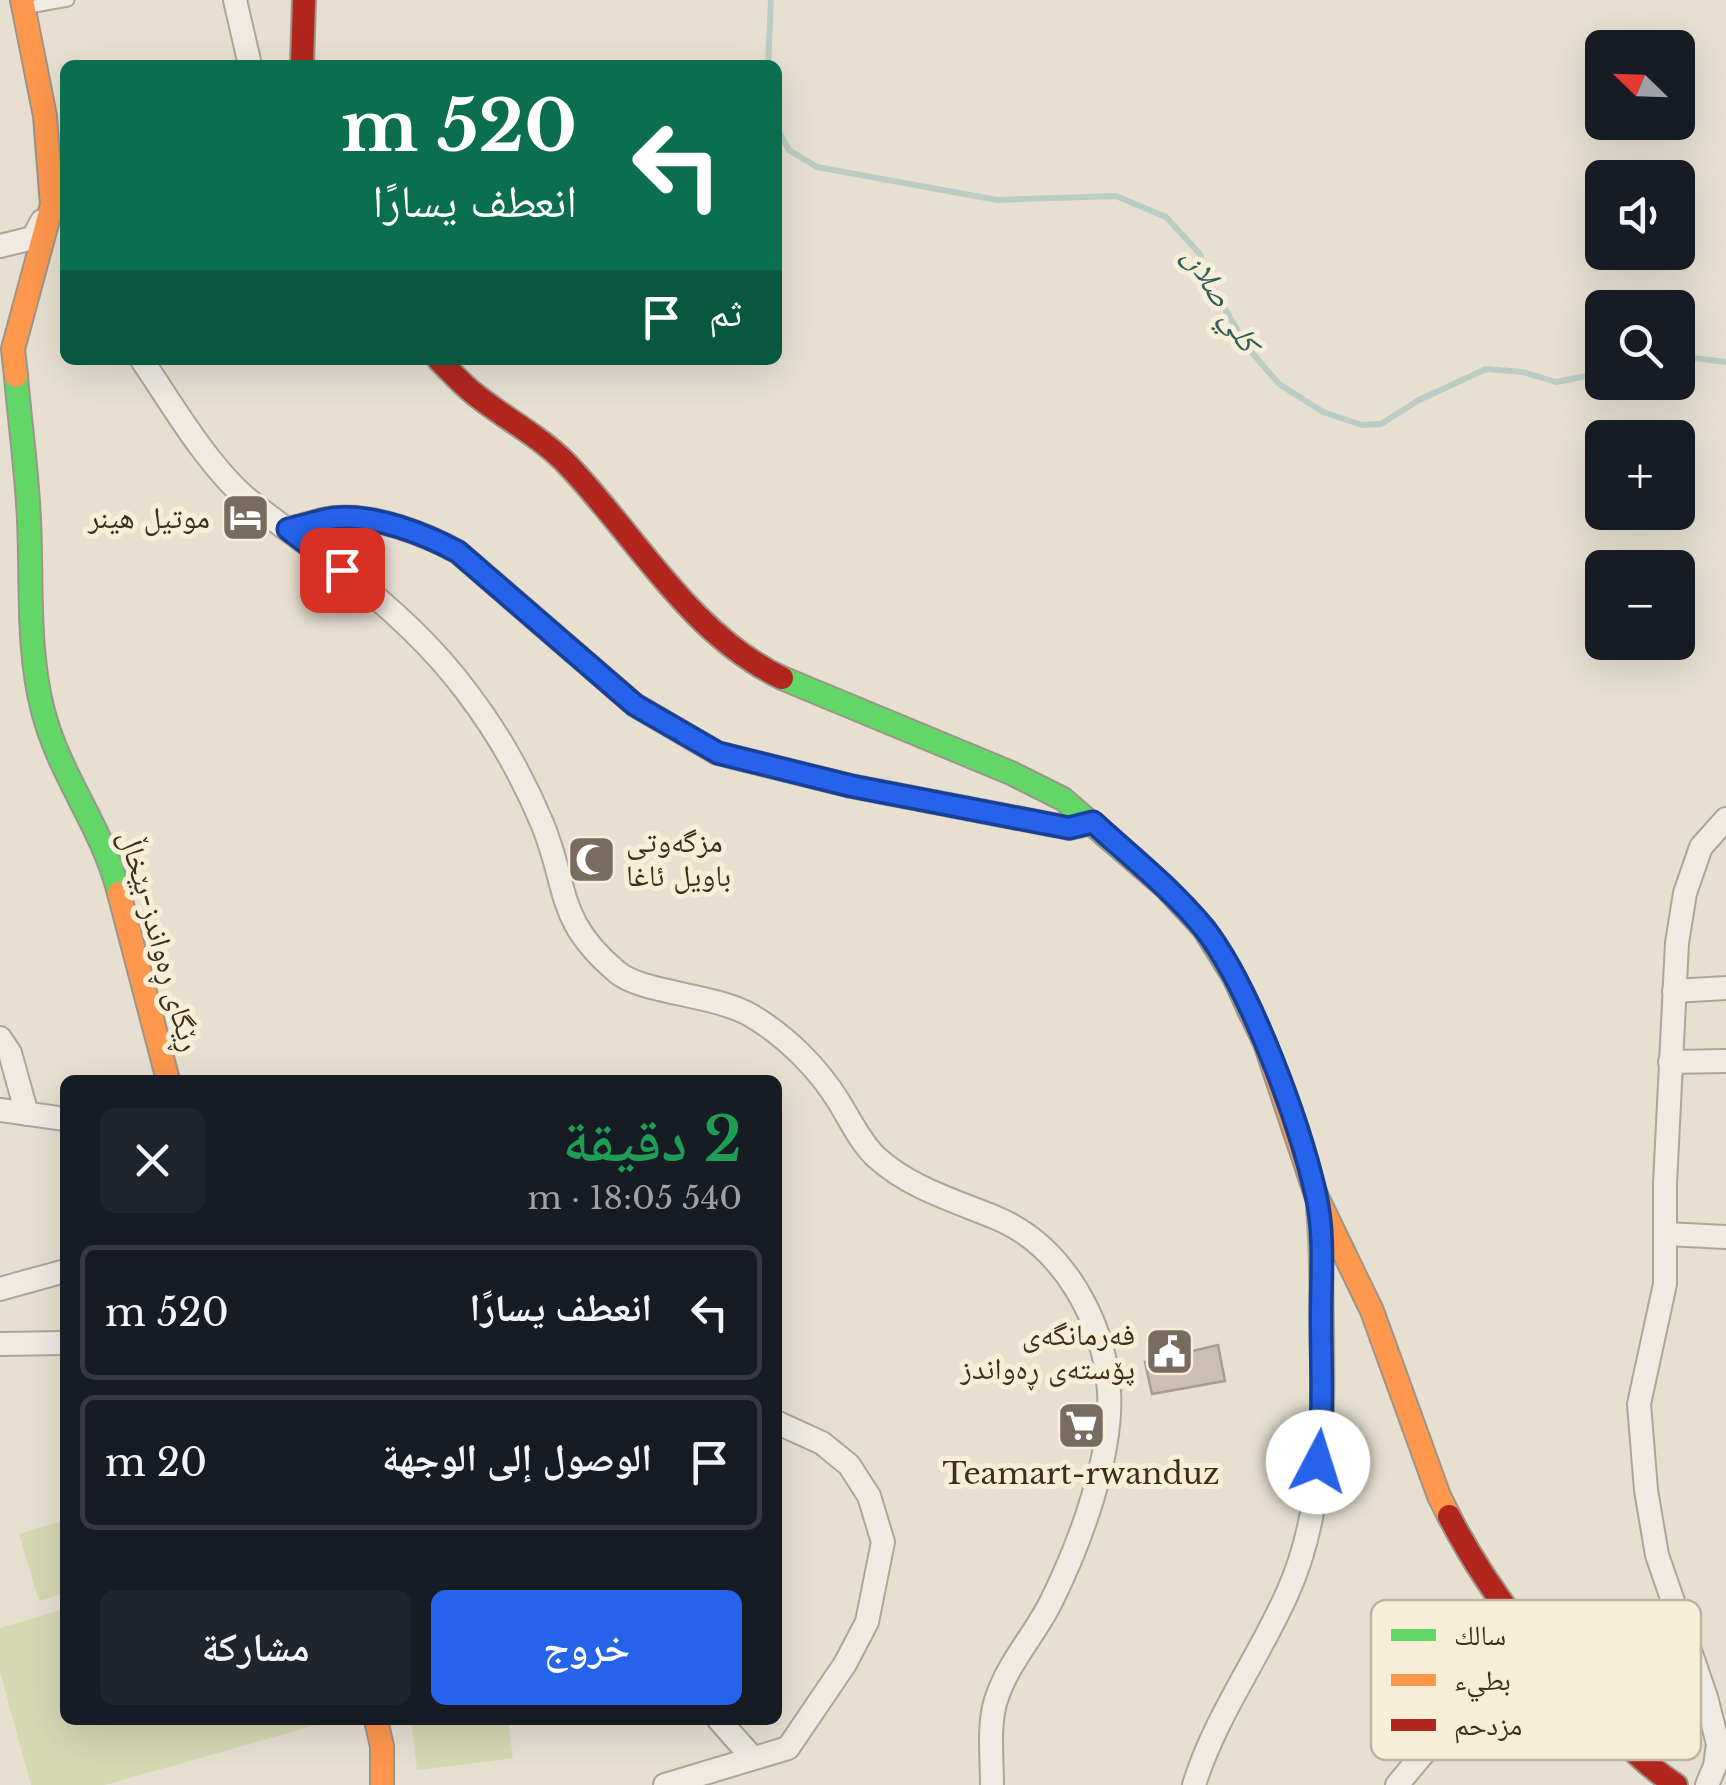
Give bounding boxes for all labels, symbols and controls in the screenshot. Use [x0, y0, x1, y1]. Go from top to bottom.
north arrow [1585, 30, 1695, 140]
map controls [1585, 30, 1695, 660]
text: 520 m [341, 83, 577, 170]
icon: left [612, 100, 742, 230]
button: sound [1585, 160, 1695, 270]
text: انعطف يسارًا [373, 173, 577, 229]
water label: كلي صلان [1171, 239, 1271, 365]
text: ثم [709, 289, 742, 336]
icon: arrive [634, 290, 689, 345]
button: search [1585, 290, 1695, 400]
button: + [1585, 420, 1695, 530]
hotel icon: موتيل هينر [219, 492, 271, 544]
place label: موتيل هينر [87, 499, 210, 536]
pin [300, 528, 385, 613]
icon: arrive [315, 543, 370, 598]
button: − [1585, 550, 1695, 660]
place label: مزگەوتی باویل ئاغا [626, 823, 731, 894]
street label: ڕێگای ڕەواندز-بێخاڵ [107, 826, 210, 1057]
mosque icon: مزگەوتی باویل ئاغا [565, 833, 617, 885]
text: 2 دقيقة [563, 1103, 742, 1177]
button: close [100, 1108, 205, 1213]
text: 540 m · 18:05 [527, 1178, 742, 1218]
text: انعطف يسارًا [470, 1284, 652, 1331]
icon: left [682, 1285, 737, 1340]
text: 520 m [105, 1289, 229, 1336]
place label: فەرمانگەی پۆستەی ڕەواندز [959, 1316, 1135, 1391]
public building icon: فەرمانگەی پۆستەی ڕەواندز [1144, 1326, 1196, 1378]
supermarket icon: Teamart-rwanduz [1055, 1399, 1107, 1451]
position arrow [1266, 1410, 1370, 1514]
text: الوصول إلى الوجهة [382, 1434, 652, 1481]
icon: arrive [682, 1435, 737, 1490]
text: 20 m [105, 1439, 207, 1486]
place label: Teamart-rwanduz [943, 1455, 1219, 1492]
button: مشاركة [100, 1590, 411, 1705]
button: خروج [431, 1590, 742, 1705]
legend [1371, 1600, 1701, 1760]
text: سالك [1454, 1618, 1506, 1653]
text: بطيء [1454, 1663, 1511, 1703]
text: مزدحم [1454, 1708, 1522, 1744]

